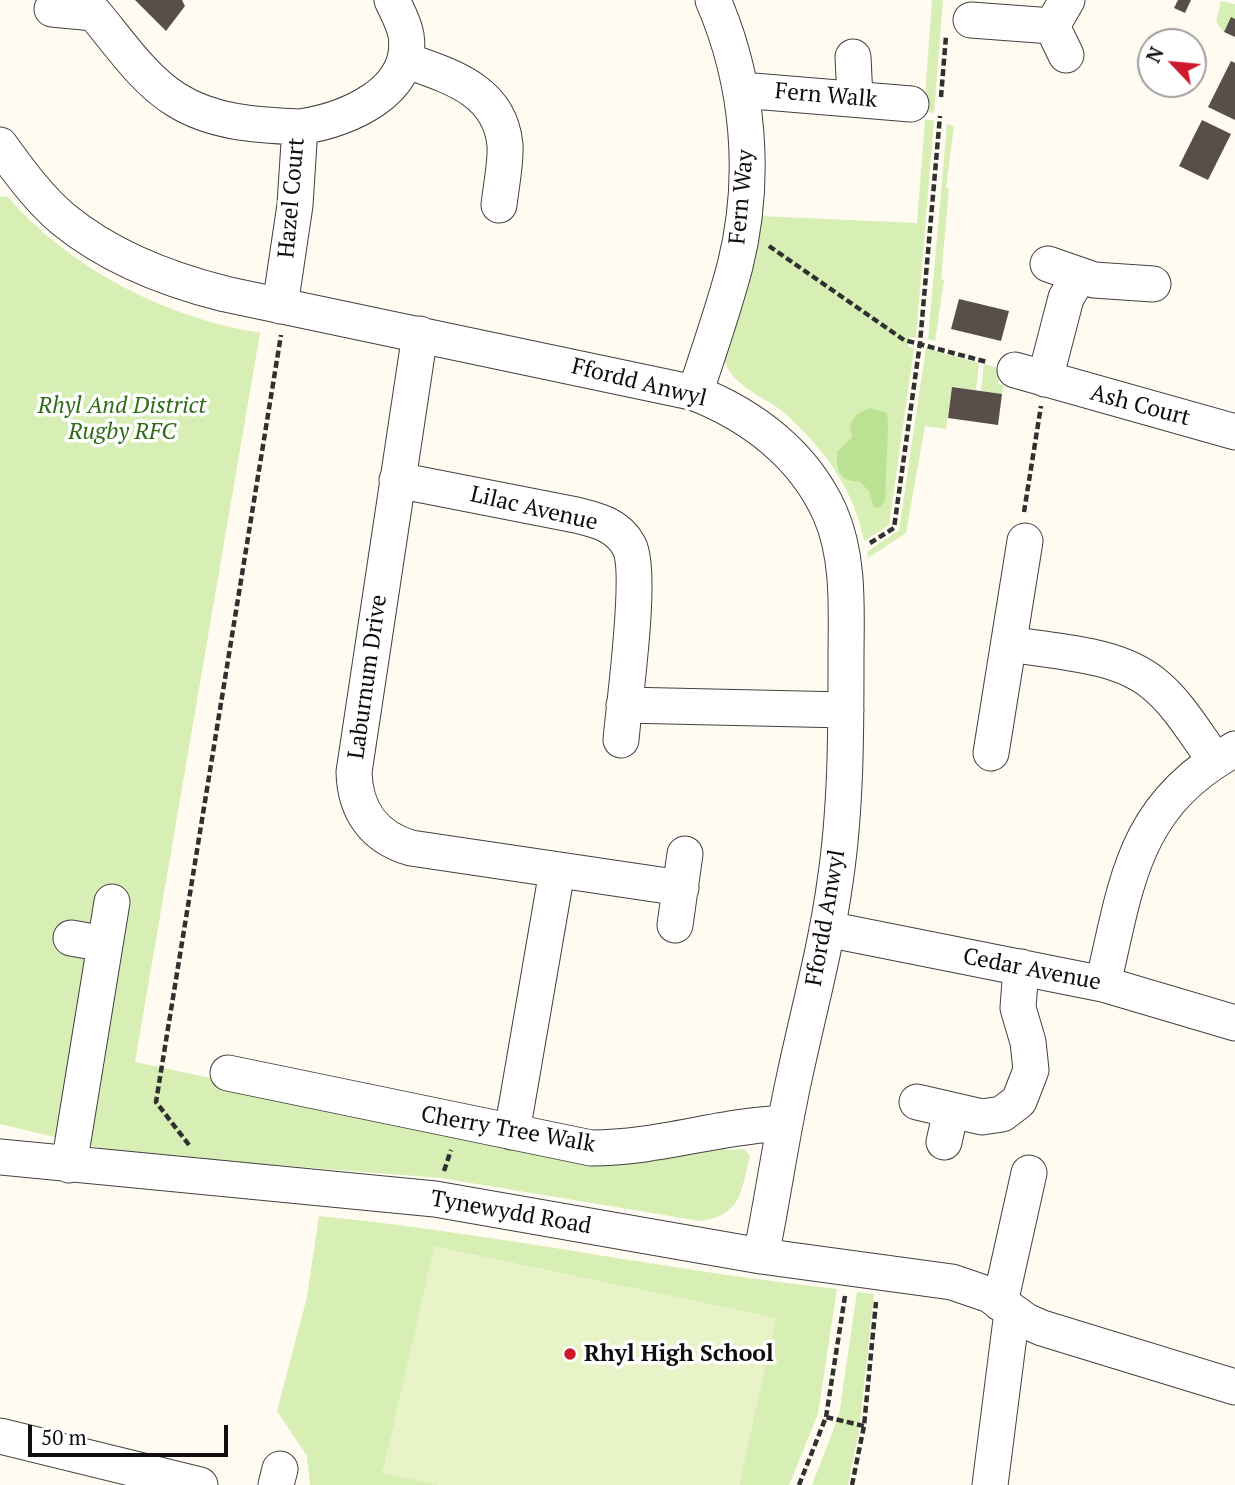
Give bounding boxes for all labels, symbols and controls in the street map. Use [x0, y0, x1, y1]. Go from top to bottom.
north arrow [1137, 28, 1207, 98]
text: N [1140, 42, 1169, 66]
street label: Fern Walk [774, 78, 878, 114]
street label: Hazel Court [273, 137, 311, 259]
street label: Fern Way [724, 148, 760, 246]
street label: Ffordd Anwyl [569, 353, 709, 413]
street label: Ash Court [1087, 379, 1193, 433]
park label: Rhyl And District Rugby RFC [38, 392, 206, 446]
street label: Lilac Avenue [468, 481, 600, 537]
street label: Laburnum Drive [343, 593, 393, 761]
street label: Ffordd Anwyl [800, 848, 852, 988]
street label: Cedar Avenue [961, 943, 1103, 997]
street label: Cherry Tree Walk [419, 1101, 597, 1159]
street label: Tynewydd Road [429, 1185, 593, 1241]
place label: Rhyl High School [584, 1340, 774, 1368]
marker: Rhyl High School [562, 1346, 578, 1362]
scale bar [32, 1412, 231, 1456]
text: 50 m [41, 1423, 87, 1451]

